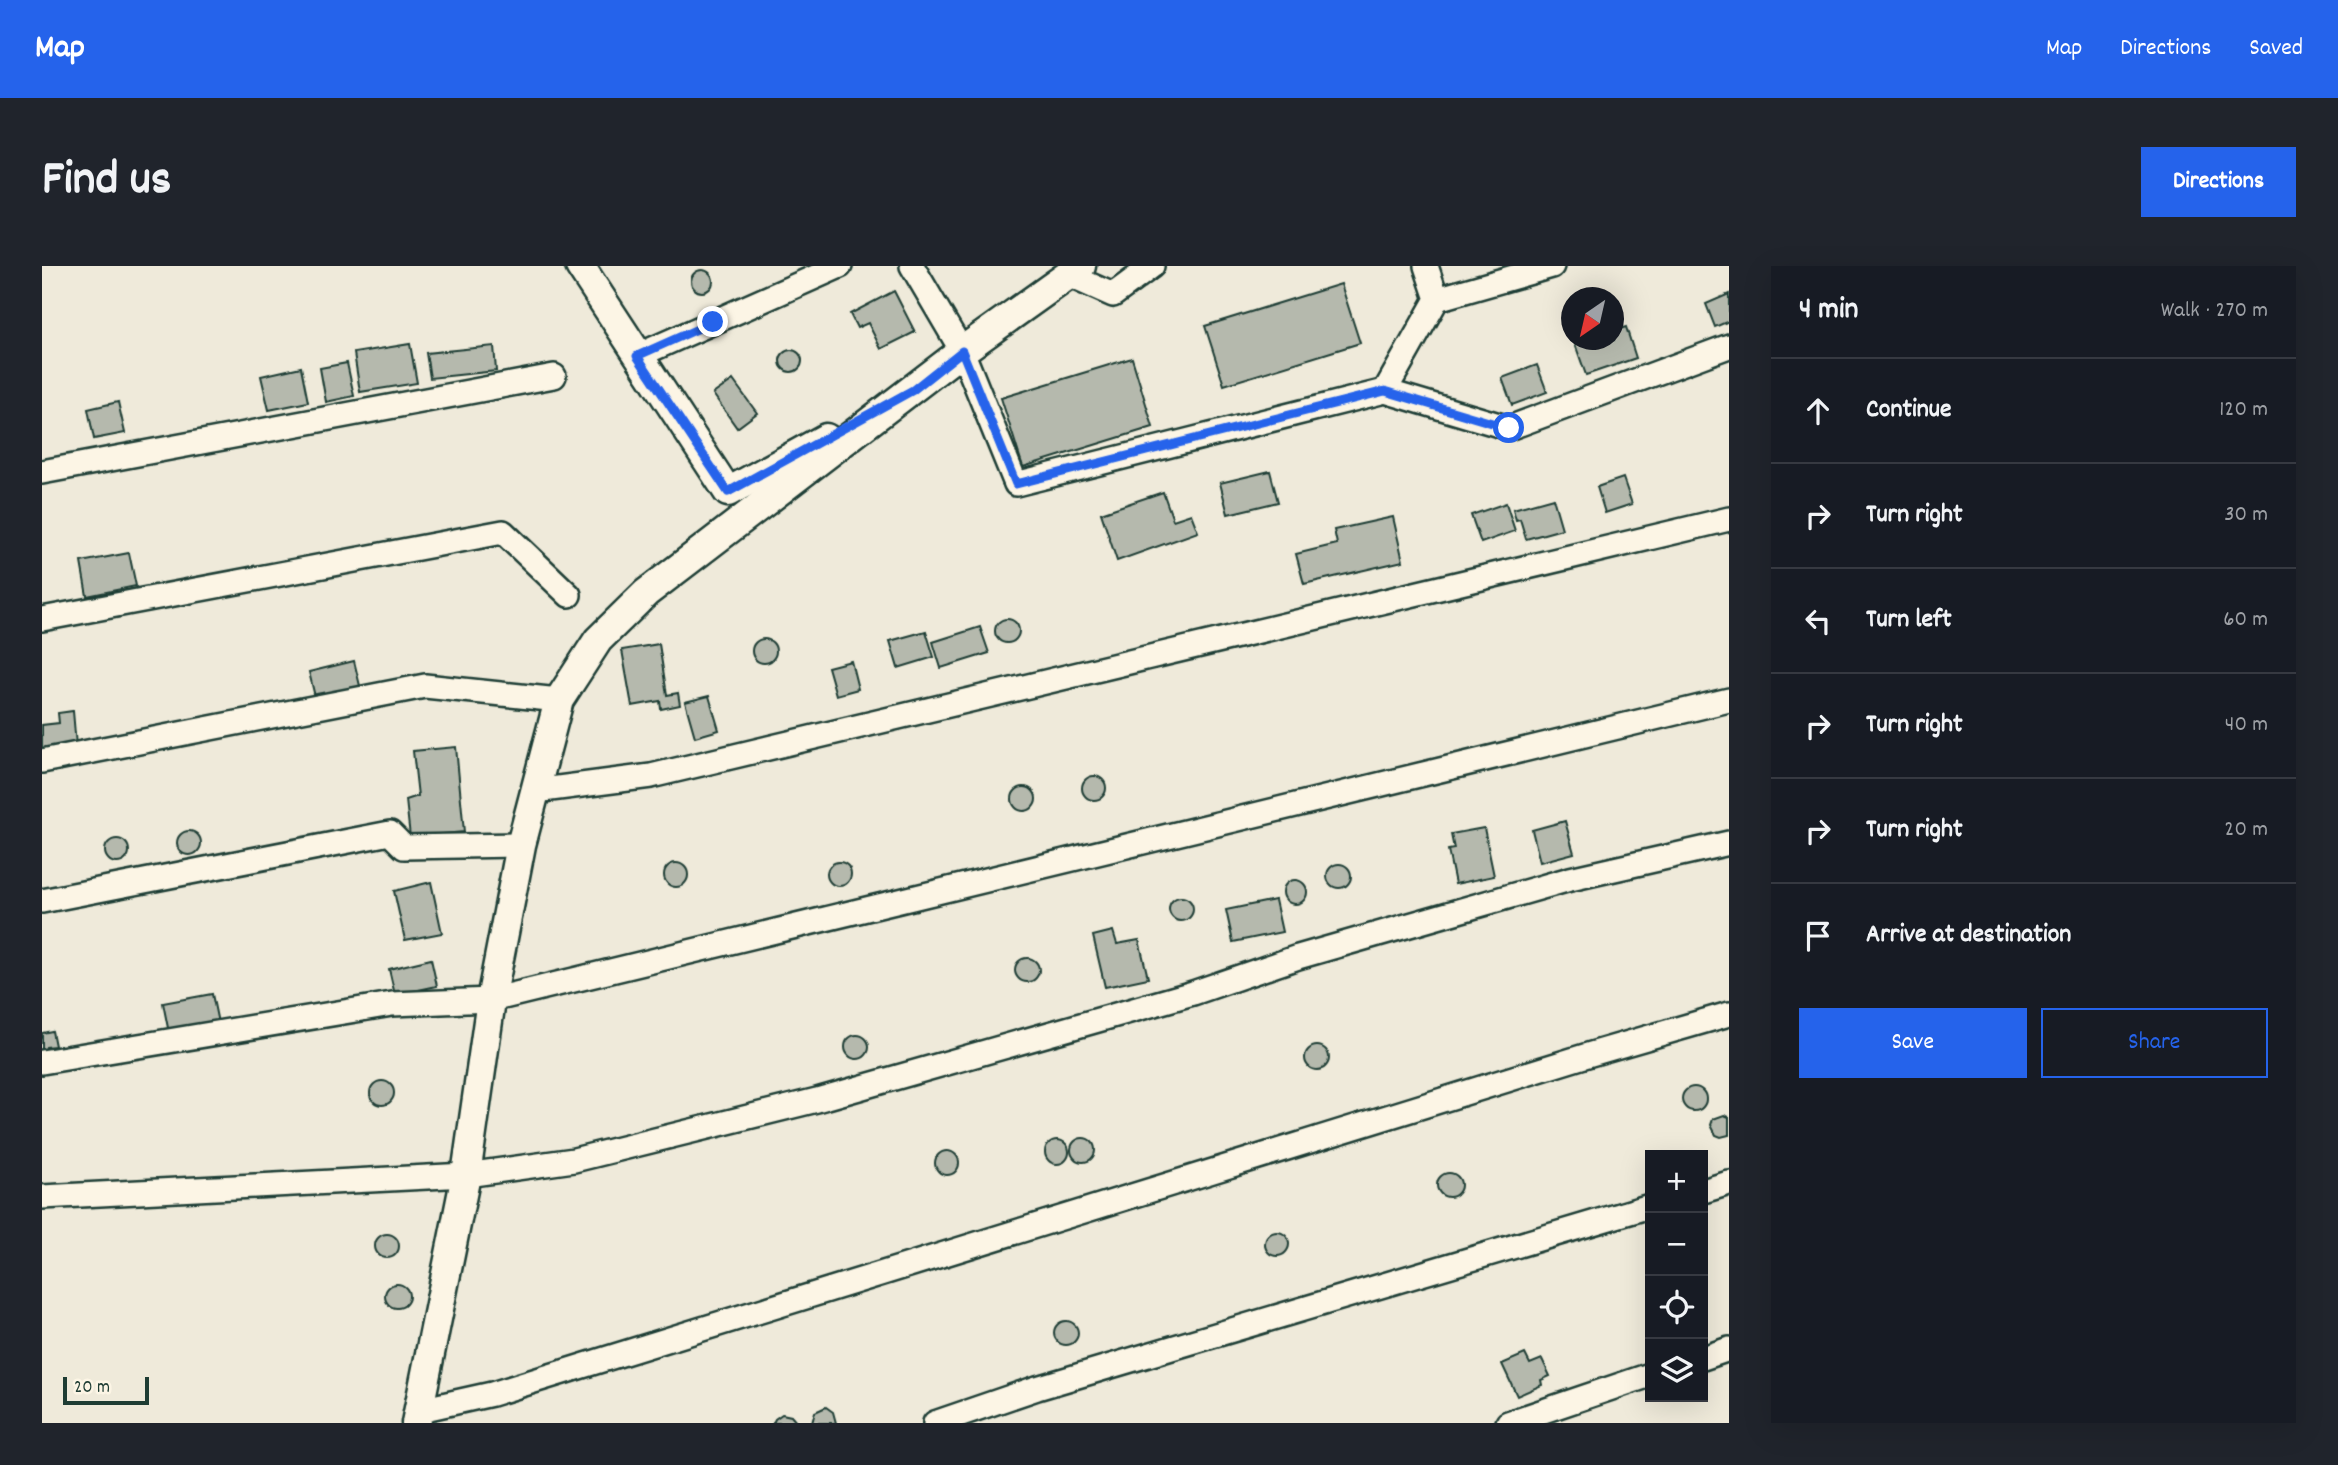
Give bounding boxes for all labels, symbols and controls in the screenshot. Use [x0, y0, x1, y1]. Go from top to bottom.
text: Map [35, 26, 85, 73]
text: Map [2046, 32, 2082, 66]
text: Directions [2120, 32, 2211, 66]
text: Saved [2249, 32, 2303, 66]
text: Find us [42, 147, 171, 217]
button: Directions [2141, 147, 2296, 217]
north arrow [1561, 287, 1624, 350]
text: 4 min [1799, 290, 1858, 333]
text: Walk · 270 m [2161, 295, 2268, 328]
route end [697, 306, 728, 337]
icon: ahead [1799, 392, 1837, 430]
text: Continue [1866, 392, 1951, 429]
text: 120 m [2219, 394, 2268, 427]
route start [1493, 412, 1524, 443]
icon: right [1799, 497, 1837, 535]
text: Turn right [1866, 497, 1963, 534]
text: 30 m [2224, 499, 2268, 532]
icon: left [1799, 602, 1837, 640]
text: Turn left [1866, 602, 1952, 639]
text: 60 m [2223, 604, 2268, 637]
icon: right [1799, 707, 1837, 745]
text: Turn right [1866, 707, 1963, 744]
text: 40 m [2225, 709, 2268, 742]
icon: right [1799, 812, 1837, 850]
text: Turn right [1866, 812, 1963, 849]
text: 20 m [2224, 814, 2268, 847]
icon: arrive [1799, 917, 1837, 955]
text: Arrive at destination [1866, 917, 2071, 954]
button: Save [1799, 1008, 2027, 1078]
button: Share [2041, 1008, 2268, 1078]
map controls [1645, 1150, 1708, 1402]
button: + [1645, 1150, 1708, 1213]
button: − [1645, 1213, 1708, 1276]
button: locate [1645, 1276, 1708, 1339]
button: layers [1645, 1339, 1708, 1402]
scale bar [63, 1374, 149, 1406]
text: 20 m [74, 1375, 110, 1402]

